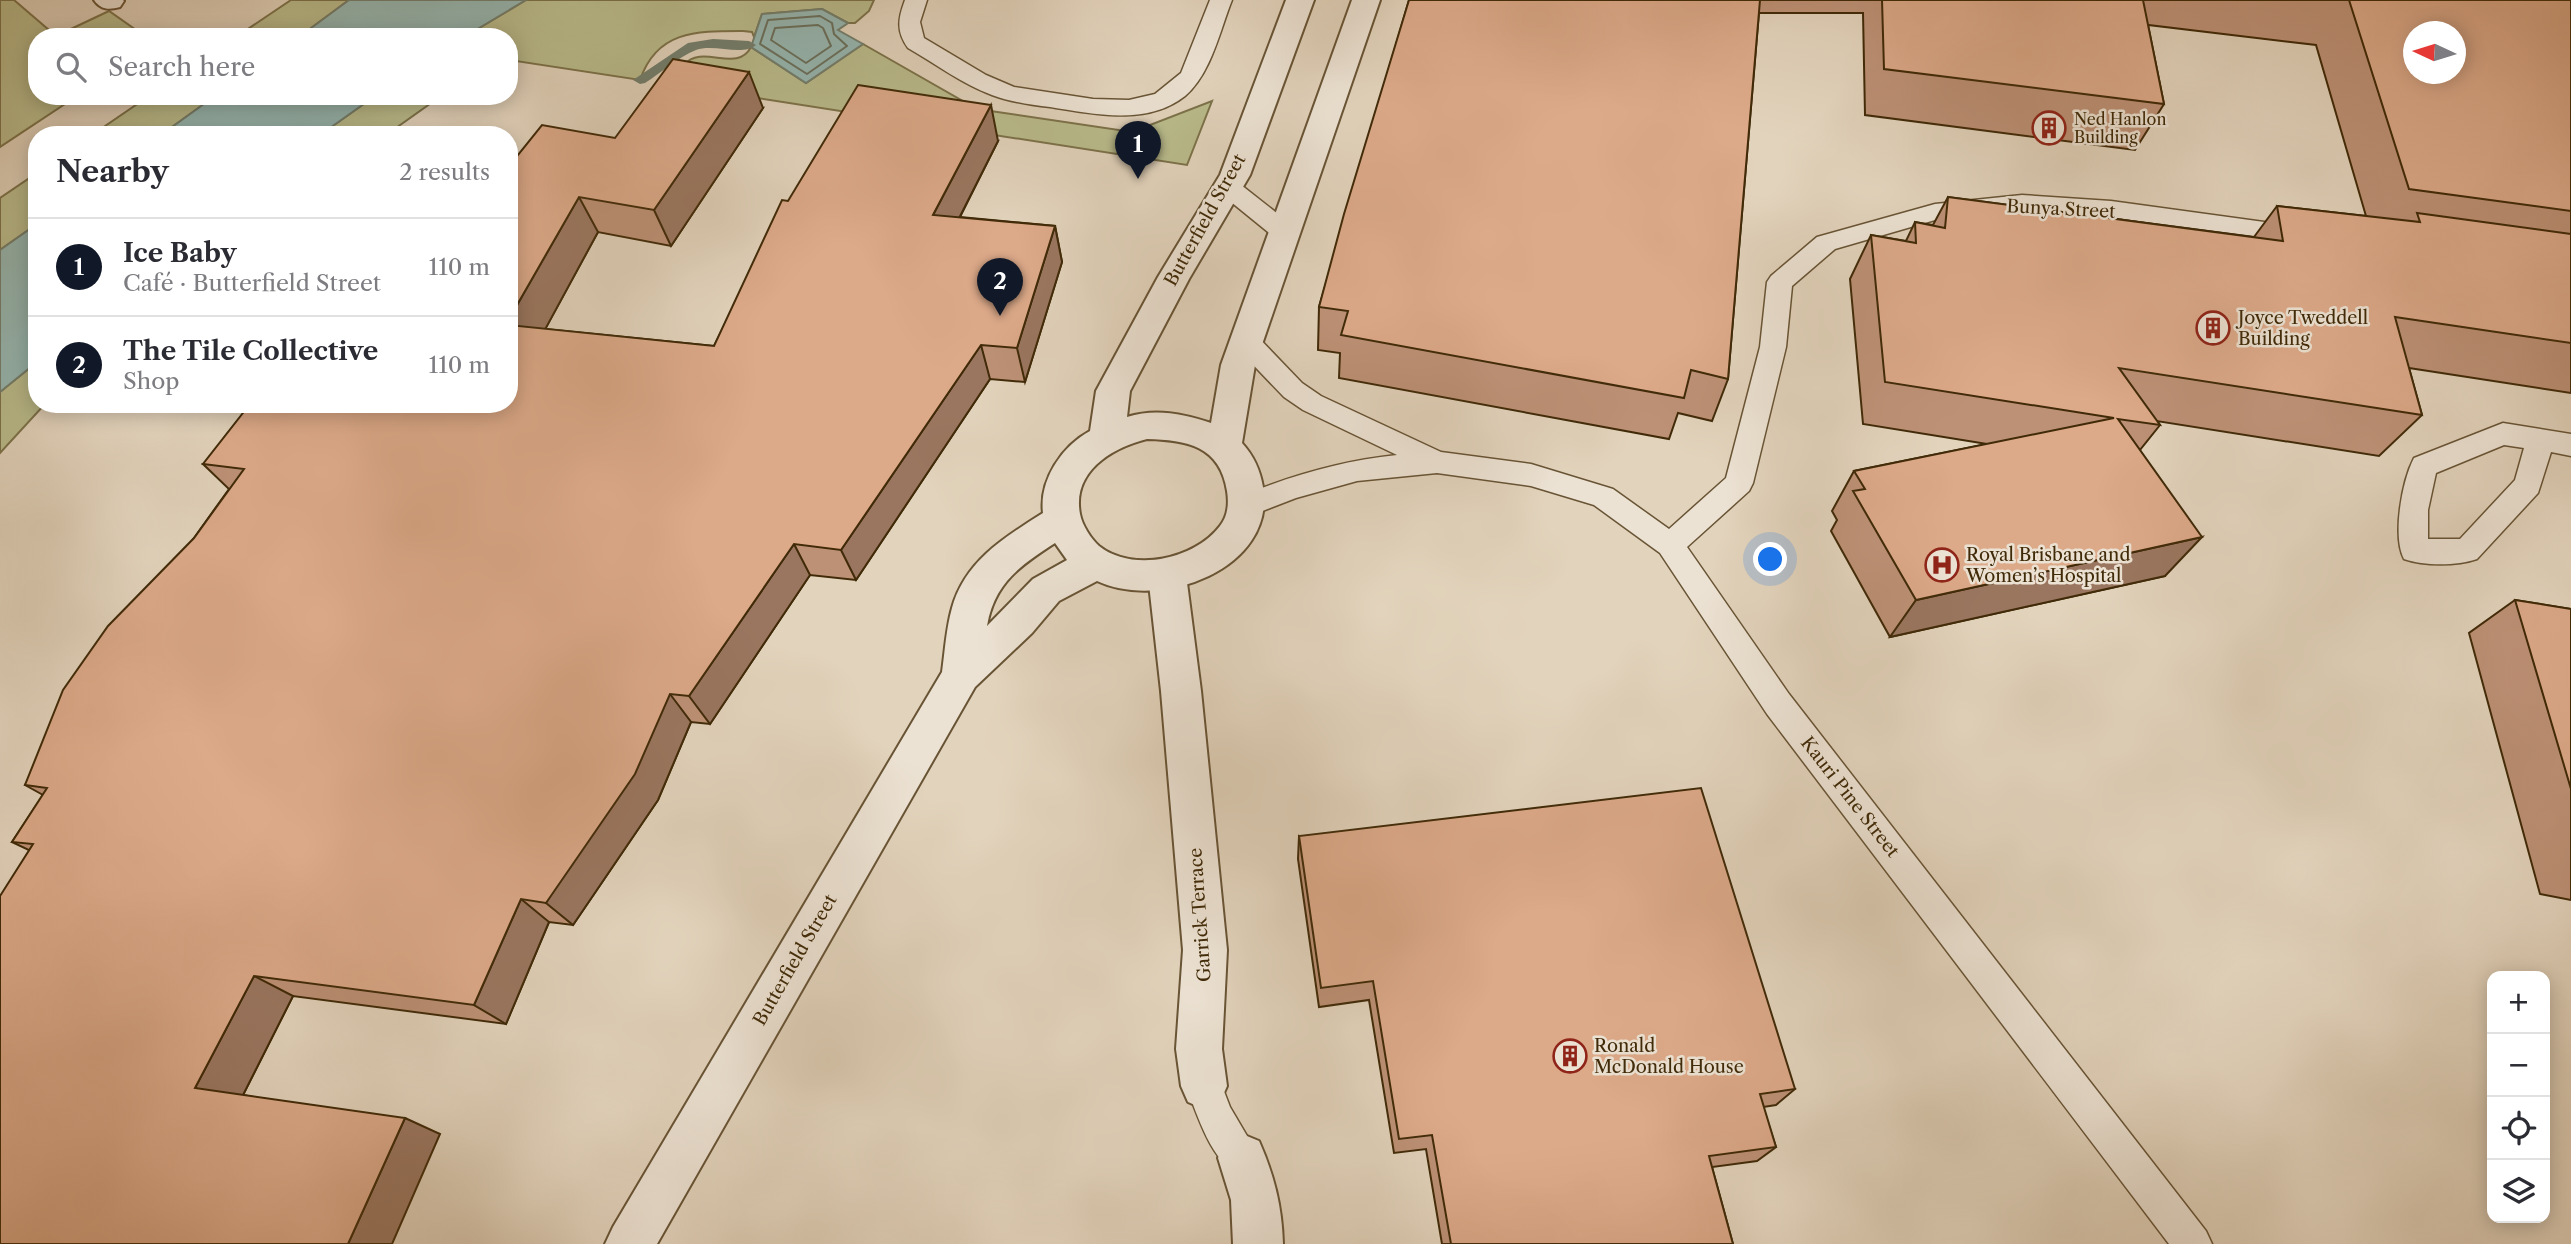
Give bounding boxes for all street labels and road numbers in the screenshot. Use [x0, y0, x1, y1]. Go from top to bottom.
street label: Butterfield Street [1160, 150, 1251, 290]
street label: Bunya Street [2006, 195, 2117, 223]
street label: Kauri Pine Street [1796, 732, 1904, 862]
street label: Garrick Terrace [1184, 847, 1216, 983]
street label: Butterfield Street [749, 890, 842, 1029]

